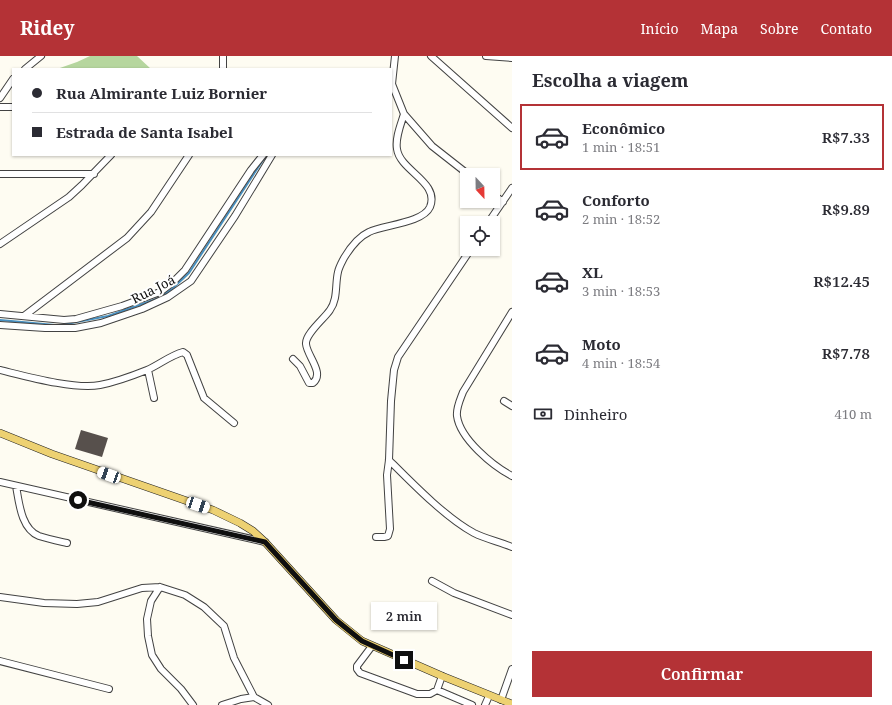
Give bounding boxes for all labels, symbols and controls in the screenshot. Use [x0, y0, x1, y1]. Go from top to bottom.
text: Ridey [20, 15, 74, 41]
text: Início [640, 19, 679, 38]
text: Mapa [701, 19, 738, 38]
text: Sobre [760, 19, 798, 38]
text: Contato [820, 19, 872, 38]
text: Escolha a viagem [532, 68, 688, 92]
text: Rua Almirante Luiz Bornier [56, 83, 267, 103]
text: Econômico [582, 118, 665, 138]
icon: car [534, 119, 570, 155]
text: Estrada de Santa Isabel [56, 122, 233, 142]
text: R$7.33 [822, 127, 870, 147]
text: 1 min · 18:51 [582, 138, 660, 156]
north arrow [460, 168, 500, 208]
map controls [460, 168, 500, 256]
text: Conforto [582, 190, 650, 210]
icon: car [534, 191, 570, 227]
text: R$9.89 [822, 199, 870, 219]
text: 2 min · 18:52 [582, 210, 660, 228]
button: locate [460, 216, 500, 256]
text: XL [582, 262, 603, 282]
icon: car [534, 263, 570, 299]
street label: Rua Joá [128, 270, 178, 308]
text: R$12.45 [813, 271, 870, 291]
text: 3 min · 18:53 [582, 282, 660, 300]
text: Moto [582, 334, 621, 354]
icon: car [534, 335, 570, 371]
text: R$7.78 [822, 343, 870, 363]
text: 4 min · 18:54 [582, 354, 660, 372]
icon: cash [532, 403, 554, 425]
text: Dinheiro [564, 404, 627, 424]
text: 410 m [835, 405, 872, 423]
car [96, 465, 122, 485]
route start [69, 491, 87, 509]
car [185, 495, 211, 515]
callout: 2 min [371, 602, 437, 630]
text: 2 min [386, 607, 422, 625]
route end [395, 651, 413, 669]
button: Confirmar [532, 651, 872, 697]

